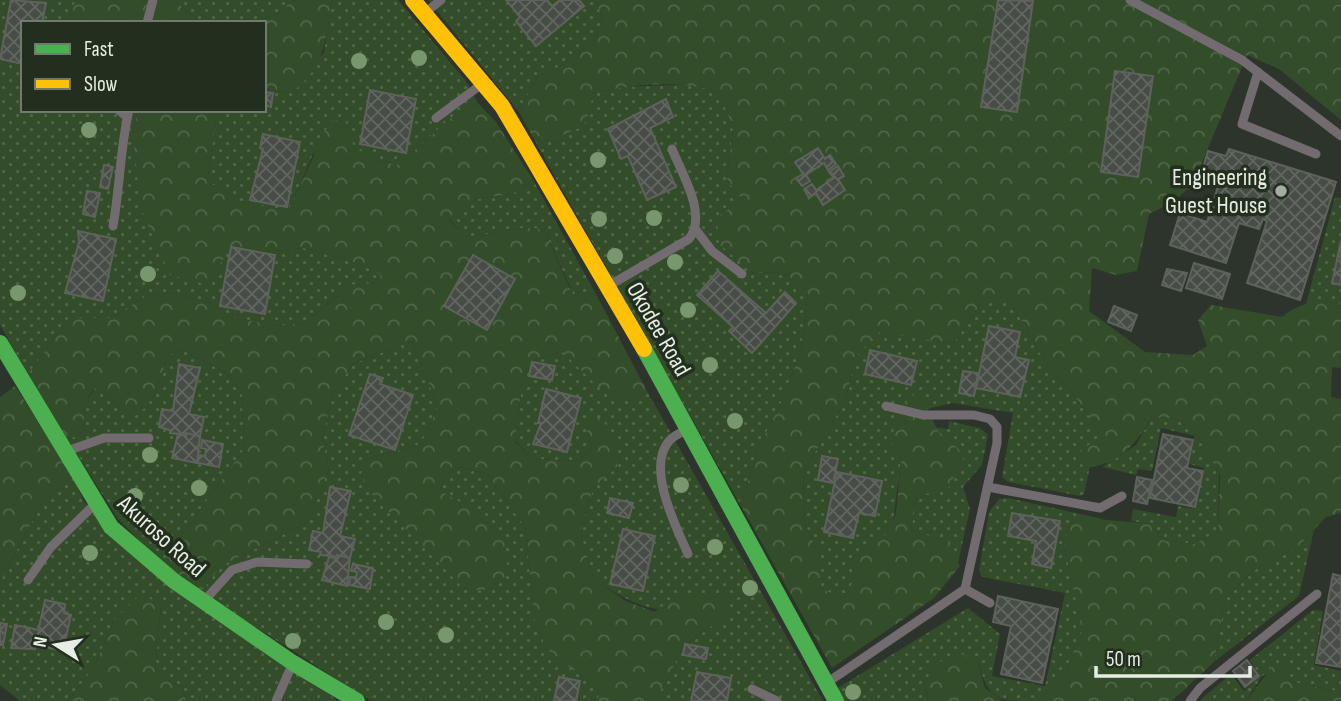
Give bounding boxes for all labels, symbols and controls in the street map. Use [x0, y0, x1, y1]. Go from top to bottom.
legend [21, 21, 266, 112]
text: Fast [84, 37, 114, 62]
text: Slow [84, 72, 118, 97]
place label: Engineering Guest House [1165, 163, 1267, 220]
marker: Engineering Guest House [1273, 183, 1289, 199]
street label: Okodee Road [620, 277, 697, 381]
street label: Akuroso Road [111, 489, 212, 583]
north arrow [21, 610, 91, 680]
scale bar [1096, 634, 1250, 678]
text: N [29, 635, 53, 649]
text: 50 m [1106, 647, 1141, 672]

